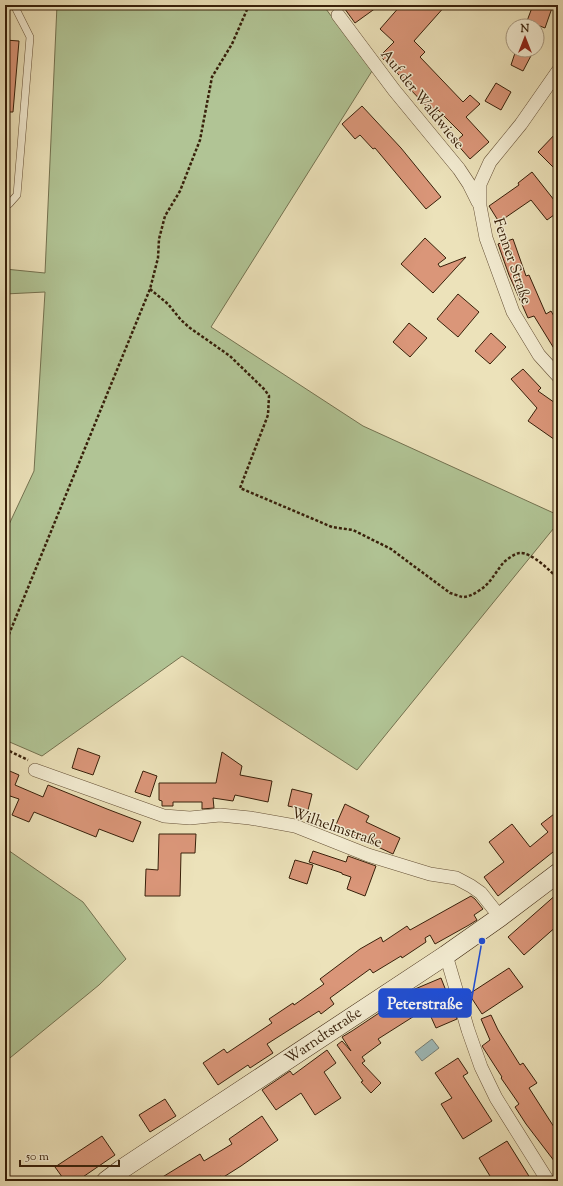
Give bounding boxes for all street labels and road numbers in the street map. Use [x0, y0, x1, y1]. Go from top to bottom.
street label: Auf der Waldwiese [375, 45, 469, 154]
street label: Fenner Straße [487, 216, 536, 307]
street label: Wilhelmstraße [288, 803, 385, 854]
street label: Warndtstraße [281, 1003, 366, 1070]

